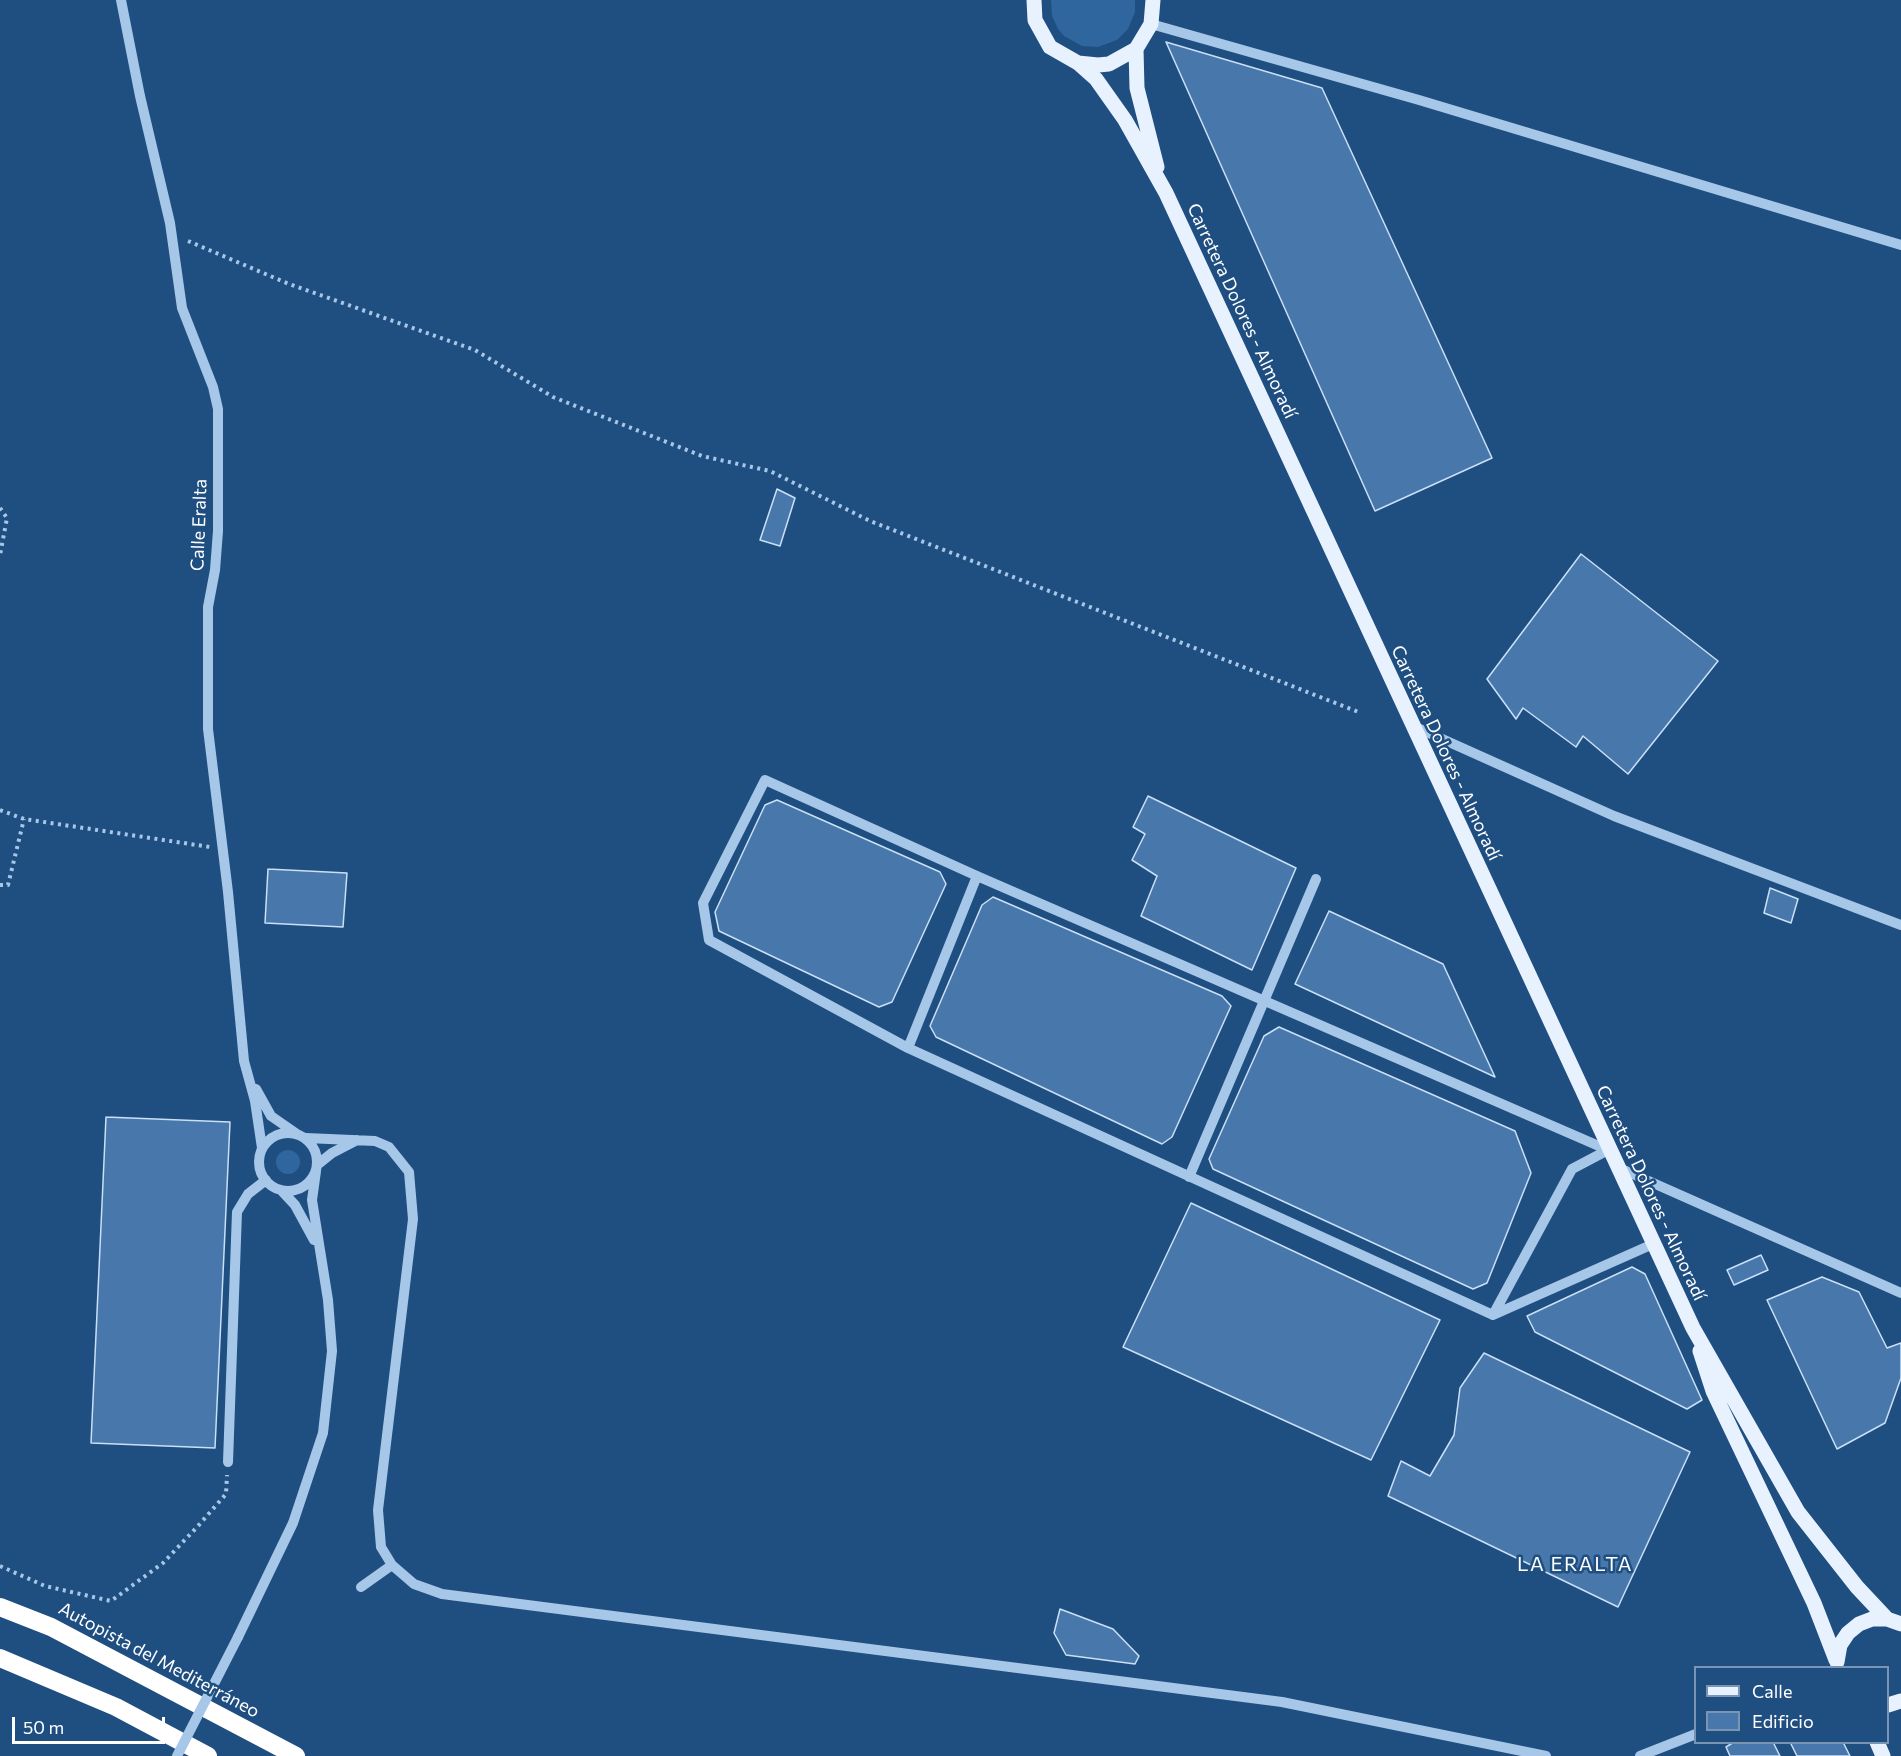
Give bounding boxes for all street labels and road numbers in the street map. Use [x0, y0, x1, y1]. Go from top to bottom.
street label: Carretera Dolores - Almoradí [1183, 200, 1301, 422]
street label: Calle Eralta [187, 478, 211, 572]
street label: Carretera Dolores - Almoradí [1387, 642, 1505, 864]
street label: Carretera Dolores - Almoradí [1592, 1082, 1710, 1304]
street label: Autopista del Mediterráneo [55, 1598, 263, 1722]

